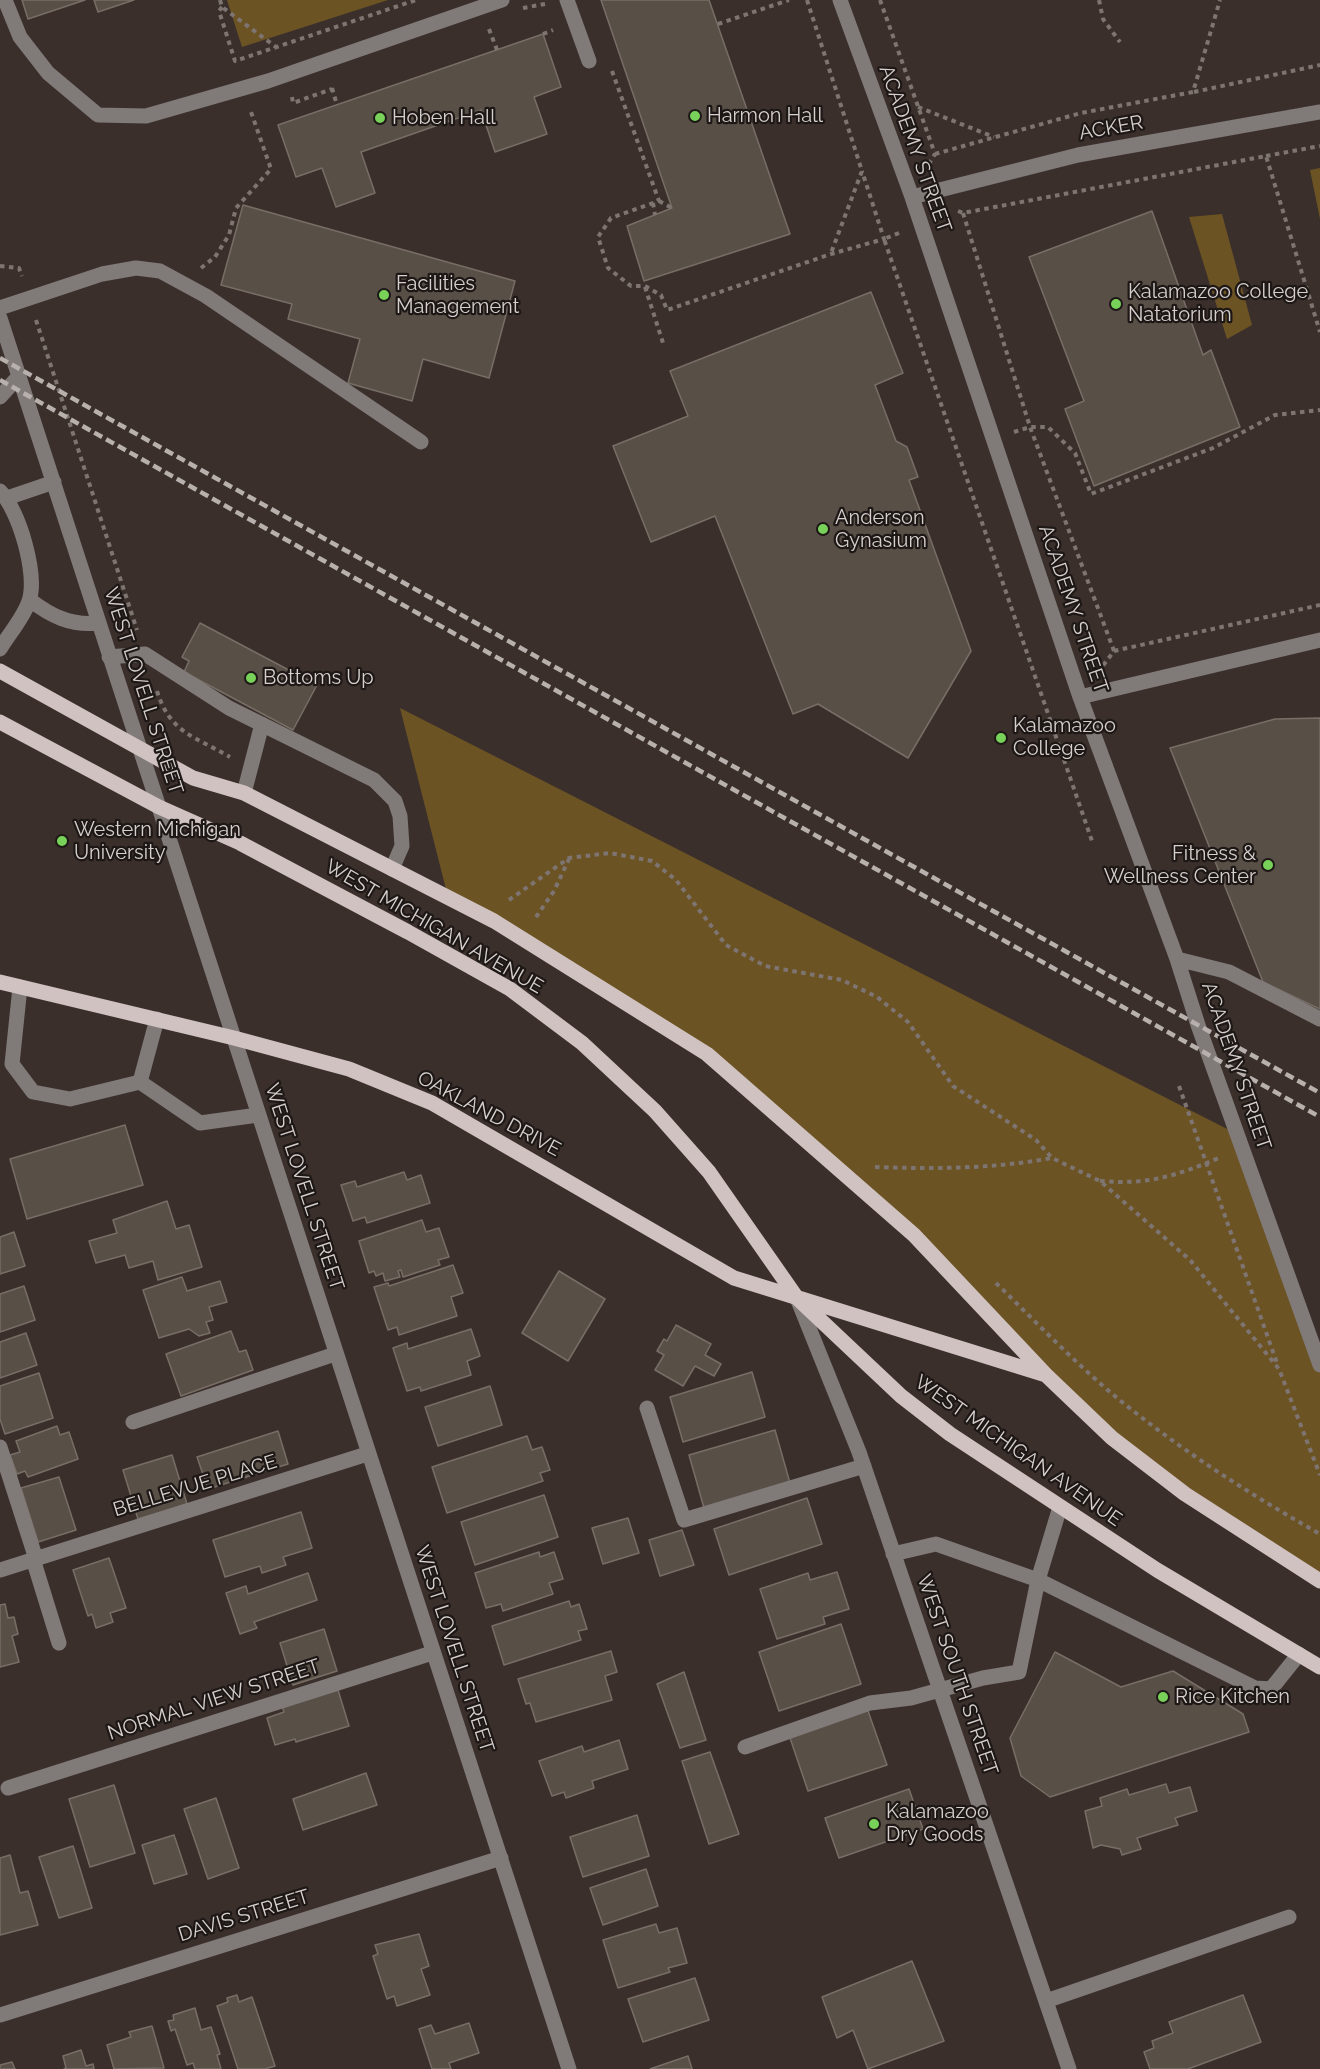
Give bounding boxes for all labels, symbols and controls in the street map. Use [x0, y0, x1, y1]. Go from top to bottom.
street label: ACADEMY STREET [874, 62, 956, 236]
place label: Harmon Hall [707, 104, 823, 128]
place label: Hoben Hall [392, 106, 496, 130]
marker: Harmon Hall [688, 109, 702, 123]
marker: Hoben Hall [373, 111, 387, 125]
street label: ACKER [1077, 111, 1145, 145]
place label: Facilities Management [396, 272, 519, 319]
place label: Kalamazoo College Natatorium [1128, 280, 1308, 327]
marker: Facilities Management [377, 288, 391, 302]
marker: Kalamazoo College Natatorium [1109, 297, 1123, 311]
place label: Anderson Gynasium [835, 506, 927, 553]
marker: Anderson Gynasium [816, 522, 830, 536]
street label: ACADEMY STREET [1033, 522, 1113, 696]
street label: WEST LOVELL STREET [98, 585, 188, 797]
place label: Bottoms Up [263, 666, 374, 690]
marker: Bottoms Up [244, 671, 258, 685]
place label: Kalamazoo College [1013, 714, 1116, 761]
marker: Kalamazoo College [994, 731, 1008, 745]
place label: Western Michigan University [74, 818, 241, 865]
marker: Western Michigan University [55, 834, 69, 848]
place label: Fitness & Wellness Center [1104, 842, 1256, 889]
street label: WEST MICHIGAN AVENUE [321, 855, 547, 999]
marker: Fitness & Wellness Center [1261, 858, 1275, 872]
street label: ACADEMY STREET [1196, 979, 1276, 1153]
street label: OAKLAND DRIVE [413, 1066, 565, 1162]
street label: WEST LOVELL STREET [259, 1081, 349, 1293]
street label: WEST MICHIGAN AVENUE [910, 1370, 1126, 1532]
street label: BELLEVUE PLACE [110, 1450, 280, 1522]
street label: WEST LOVELL STREET [409, 1543, 499, 1755]
street label: WEST SOUTH STREET [911, 1571, 1003, 1779]
street label: NORMAL VIEW STREET [105, 1654, 323, 1746]
place label: Rice Kitchen [1175, 1685, 1290, 1709]
marker: Rice Kitchen [1156, 1690, 1170, 1704]
place label: Kalamazoo Dry Goods [886, 1800, 989, 1847]
marker: Kalamazoo Dry Goods [867, 1817, 881, 1831]
street label: DAVIS STREET [176, 1885, 312, 1947]

